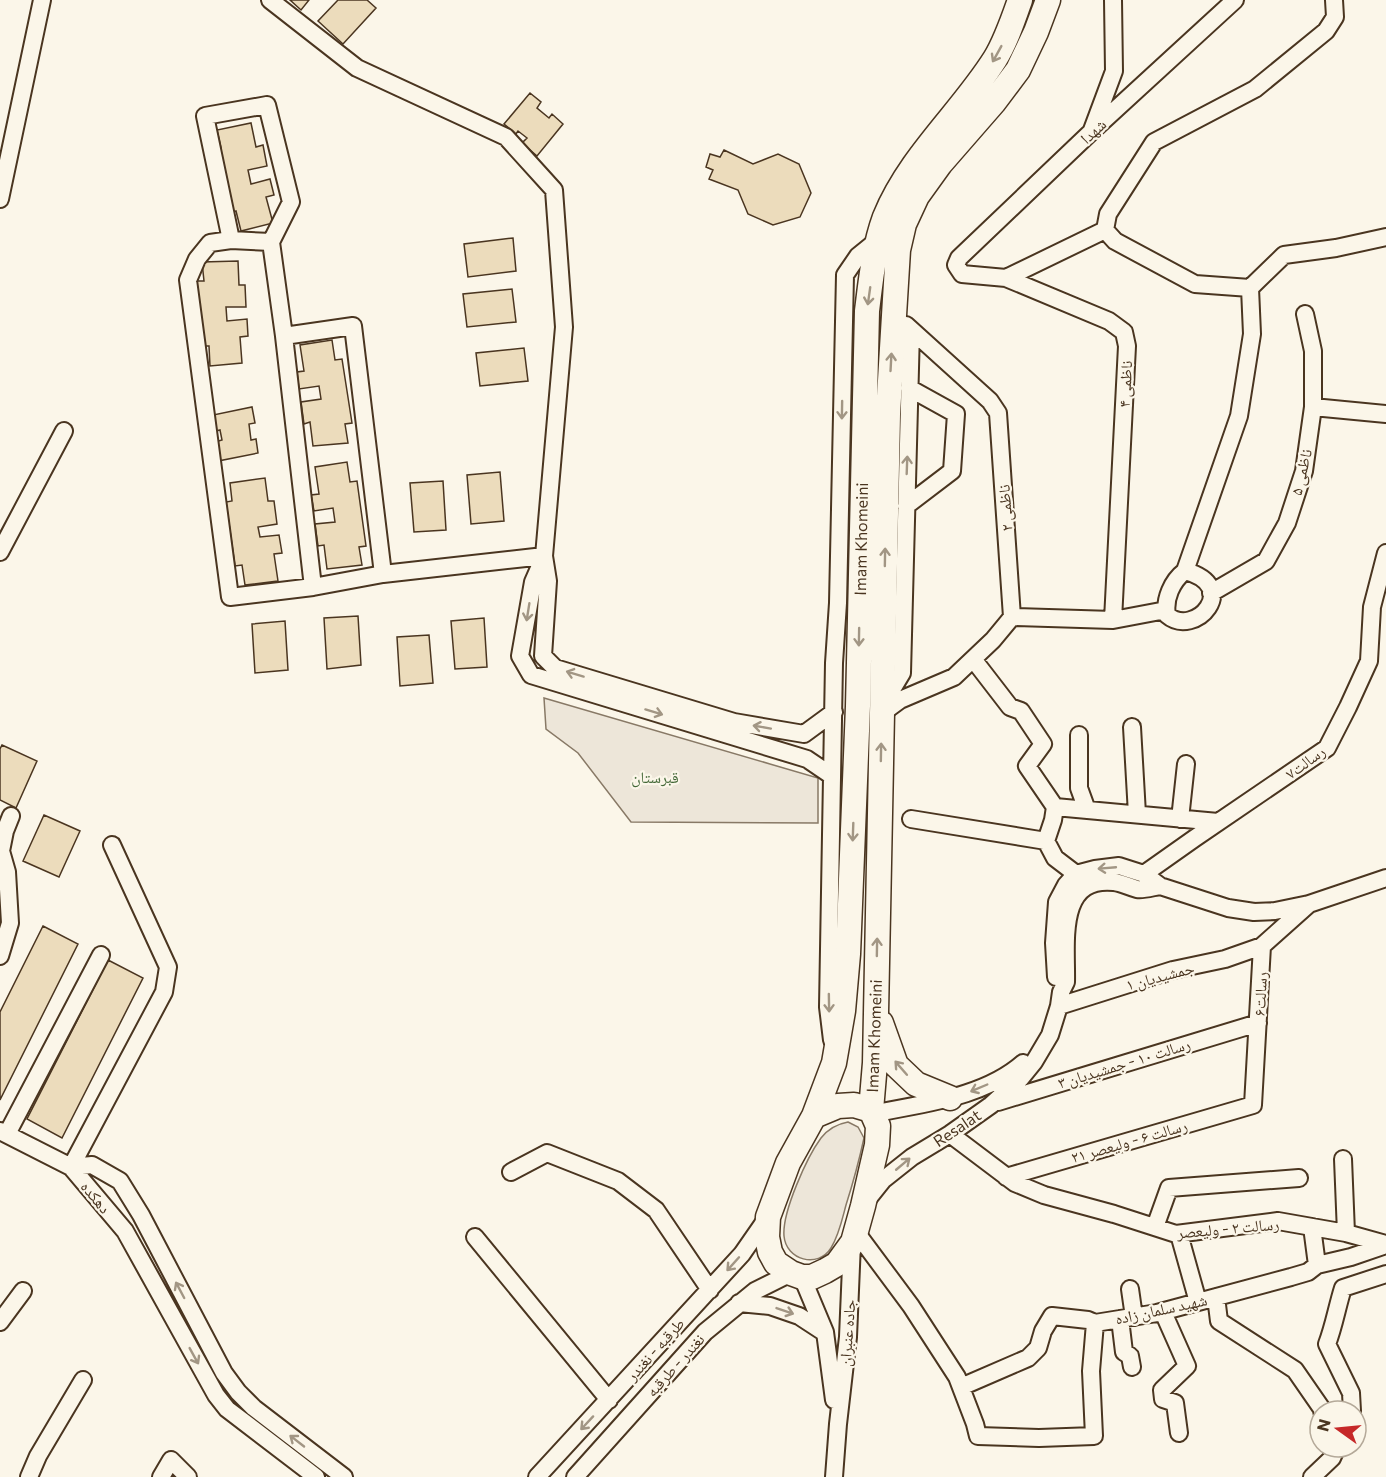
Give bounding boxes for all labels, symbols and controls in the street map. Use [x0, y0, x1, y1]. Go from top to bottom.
one-way arrow [991, 44, 1002, 62]
street label: شهدا [1076, 114, 1110, 148]
one-way arrow [863, 285, 874, 305]
one-way arrow [885, 353, 896, 373]
street label: ناظمی ۴ [1114, 360, 1137, 408]
one-way arrow [837, 399, 848, 419]
street label: ناظمی ۵ [1286, 447, 1317, 497]
one-way arrow [902, 455, 913, 475]
street label: Imam Khomeini [850, 482, 871, 596]
street label: ناظمی ۲ [993, 484, 1018, 532]
one-way arrow [879, 548, 891, 568]
one-way arrow [522, 601, 533, 621]
one-way arrow [854, 627, 865, 647]
one-way arrow [566, 668, 585, 679]
one-way arrow [644, 707, 663, 718]
one-way arrow [753, 721, 772, 732]
street label: رسالت۷ [1281, 741, 1329, 783]
one-way arrow [875, 742, 887, 762]
park label: قبرستان [631, 767, 679, 788]
one-way arrow [848, 822, 859, 842]
one-way arrow [1097, 863, 1117, 874]
one-way arrow [872, 937, 883, 957]
street label: جمشیدیان ۱ [1124, 957, 1197, 996]
street label: رسالت۶ [1249, 971, 1271, 1017]
street label: Imam Khomeini [862, 979, 885, 1093]
one-way arrow [823, 993, 835, 1013]
street label: رسالت ۱۰ - جمشیدیان ۳ [1055, 1033, 1193, 1094]
one-way arrow [894, 1061, 908, 1076]
one-way arrow [970, 1083, 988, 1095]
street label: Resalat [929, 1105, 984, 1150]
street label: رسالت ۶ - ولیعصر ۲۱ [1069, 1115, 1189, 1167]
one-way arrow [895, 1157, 911, 1170]
street label: دهکده [77, 1177, 115, 1217]
street label: رسالت ۲ - ولیعصر [1175, 1214, 1280, 1243]
one-way arrow [726, 1256, 740, 1271]
one-way arrow [174, 1282, 186, 1299]
street label: شهید سلمان زاده [1113, 1289, 1209, 1330]
street label: جاده عنبران [835, 1299, 860, 1367]
one-way arrow [775, 1306, 793, 1317]
street label: طرقبه - نغندر [621, 1313, 689, 1385]
street label: نغندر - طرقبه [641, 1329, 709, 1401]
one-way arrow [188, 1347, 200, 1364]
north arrow [1308, 1399, 1368, 1459]
one-way arrow [580, 1416, 594, 1431]
text: N [1312, 1417, 1334, 1433]
one-way arrow [290, 1435, 306, 1448]

